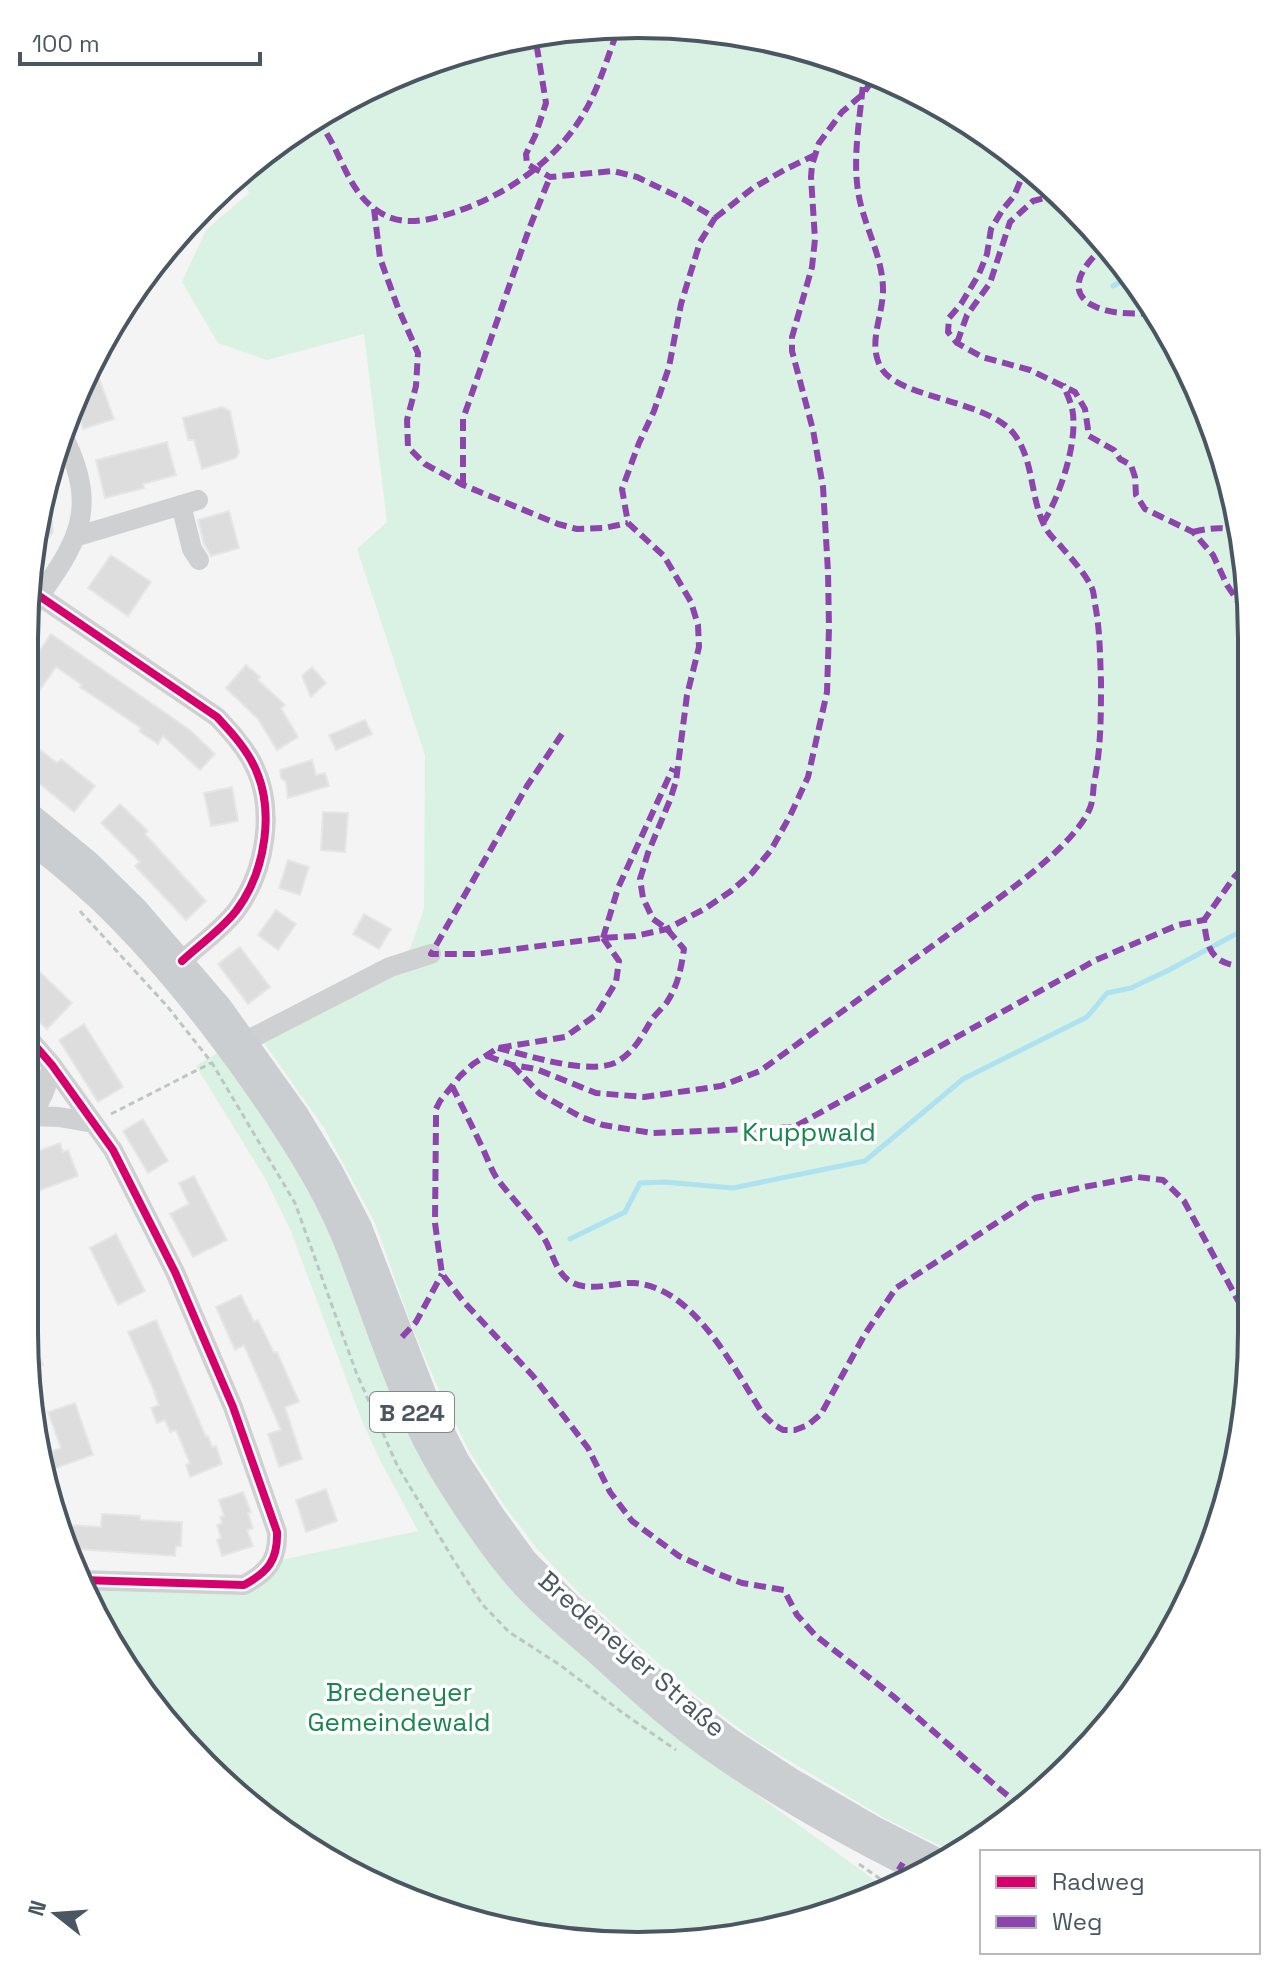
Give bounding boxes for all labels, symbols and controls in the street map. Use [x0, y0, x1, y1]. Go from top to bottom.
scale bar [20, 16, 260, 66]
text: 100 m [32, 28, 100, 59]
park label: Kruppwald [742, 1115, 876, 1149]
road number: B 224 [370, 1392, 454, 1432]
street label: Bredeneyer Straße [531, 1563, 733, 1745]
park label: Bredeneyer Gemeindewald [307, 1675, 491, 1739]
legend [980, 1850, 1260, 1954]
text: Radweg [1052, 1866, 1145, 1897]
north arrow [16, 1874, 96, 1954]
text: N [21, 1897, 52, 1919]
text: Weg [1052, 1906, 1102, 1937]

